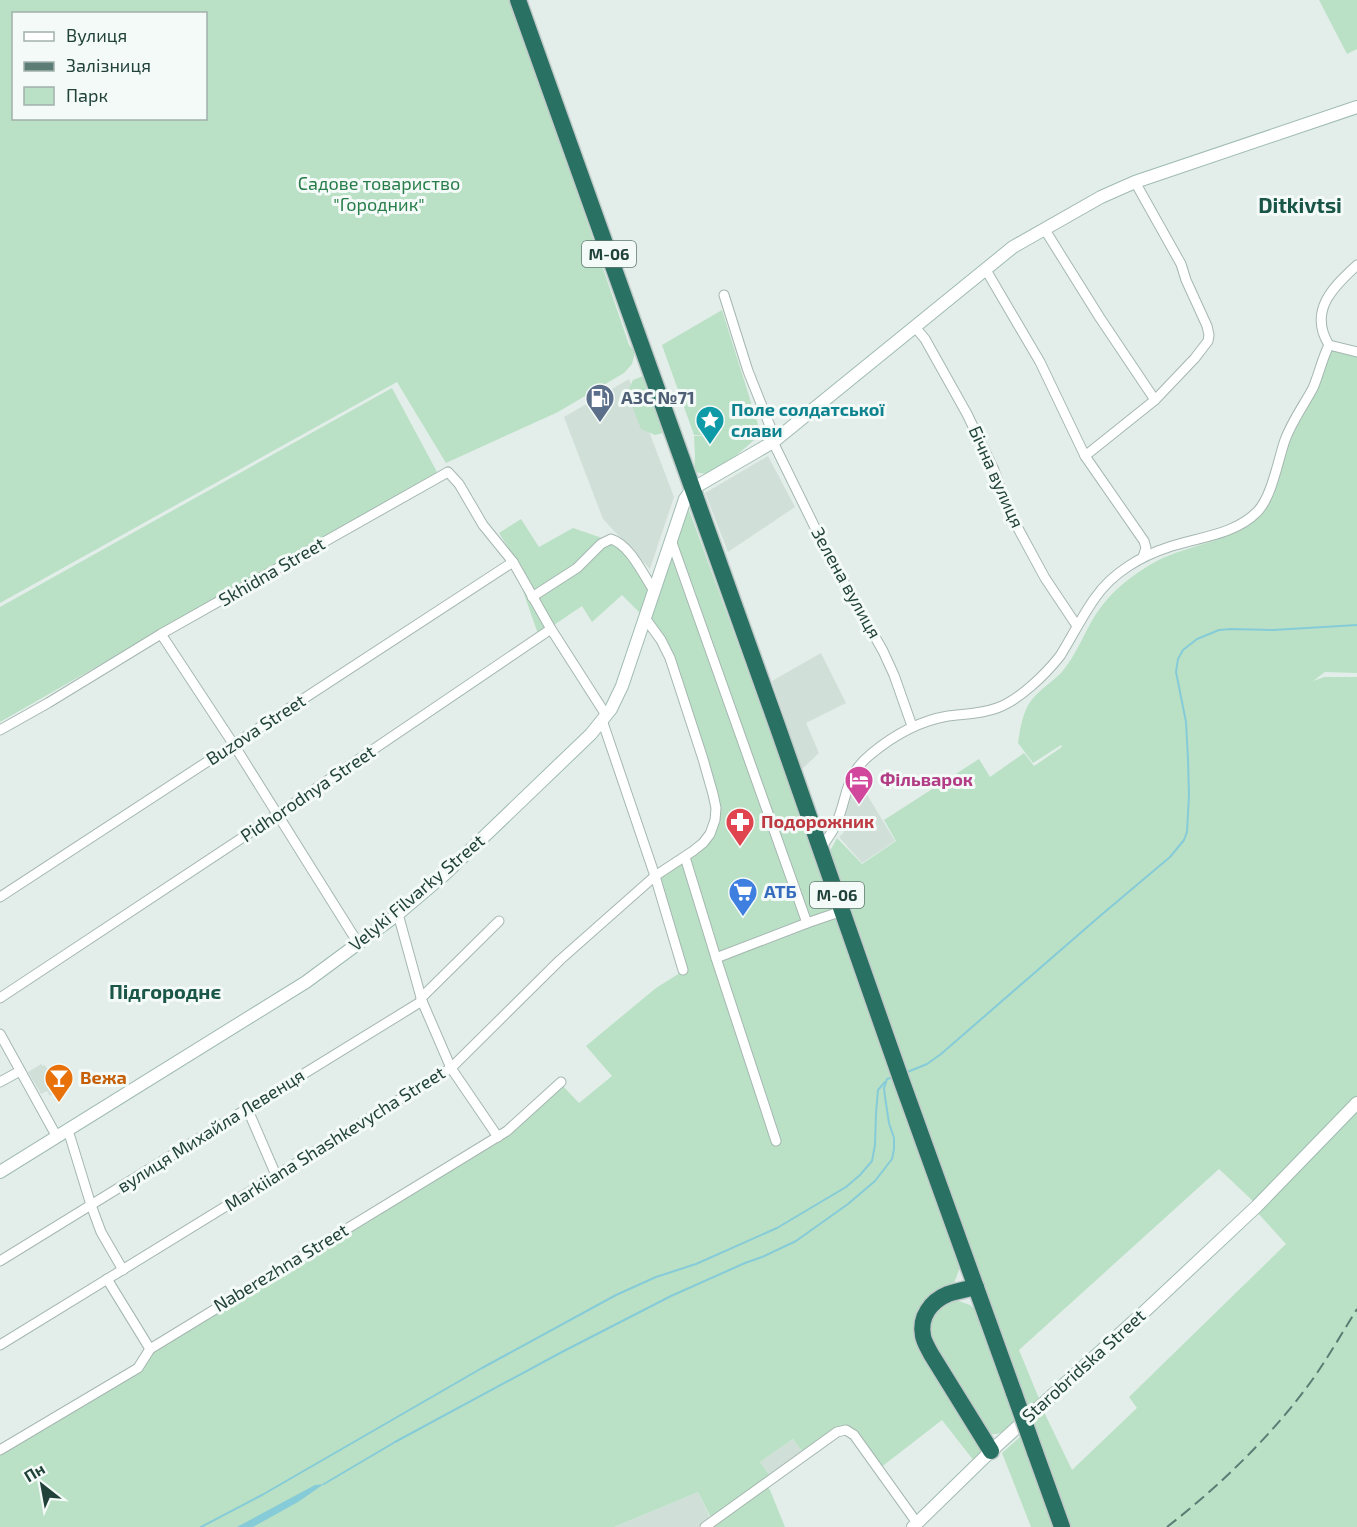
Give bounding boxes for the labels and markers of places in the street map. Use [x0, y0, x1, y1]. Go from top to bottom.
fuel station icon: АЗС №71 [584, 382, 616, 424]
place label: АЗС №71 [621, 386, 695, 408]
place label: Поле солдатської слави [731, 398, 885, 441]
place icon: Поле солдатської слави [694, 404, 726, 446]
hotel icon: Фільварок [843, 764, 875, 806]
place label: Фільварок [880, 768, 973, 790]
pharmacy icon: Подорожник [724, 806, 756, 848]
place label: Подорожник [761, 810, 874, 832]
supermarket icon: АТБ [727, 876, 759, 918]
place label: АТБ [764, 880, 797, 902]
bar icon: Вежа [43, 1062, 75, 1104]
place label: Вежа [80, 1066, 127, 1088]

